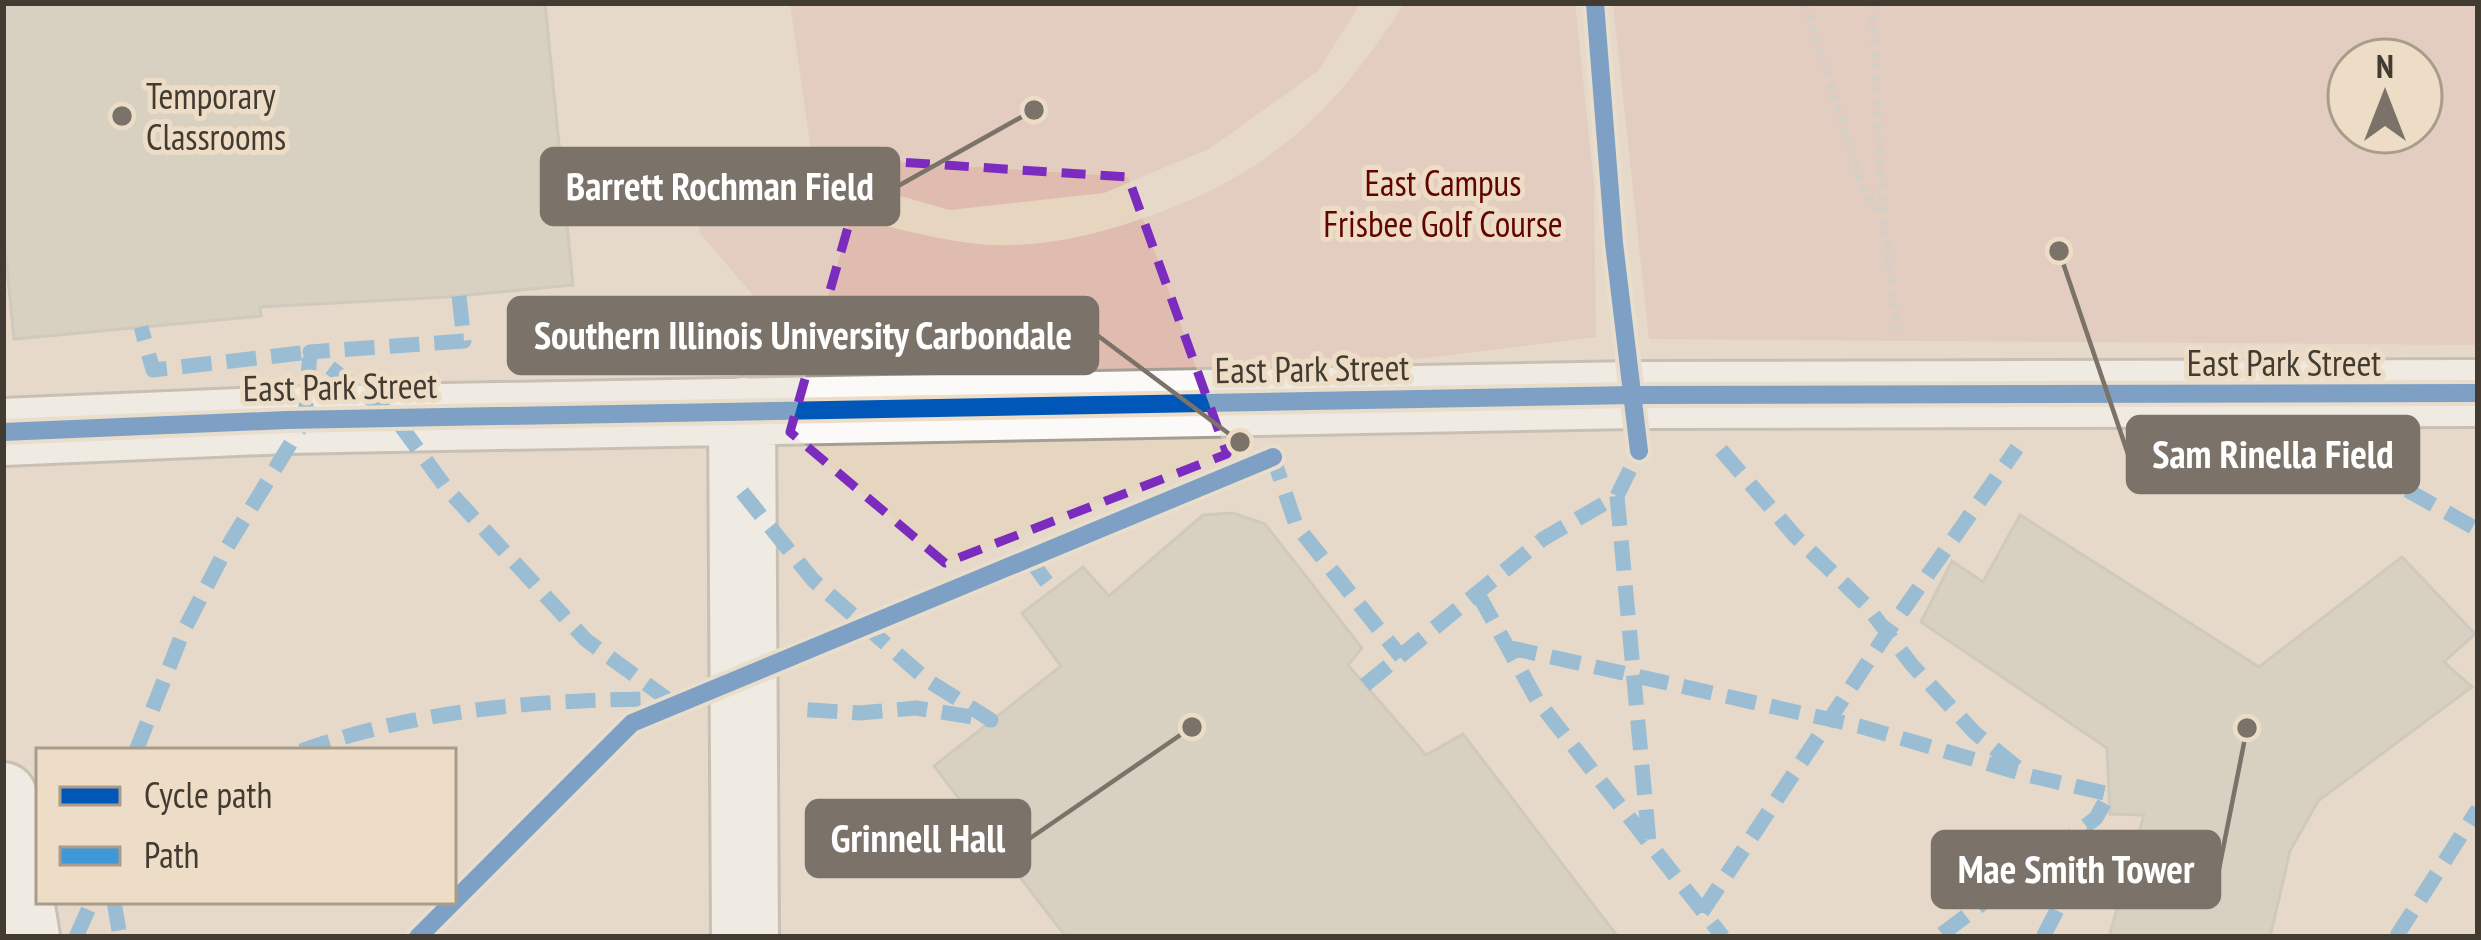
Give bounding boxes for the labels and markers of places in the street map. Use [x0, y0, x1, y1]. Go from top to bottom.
place label: Temporary Classrooms [146, 72, 286, 160]
marker: Temporary Classrooms [109, 103, 135, 129]
callout: Barrett Rochman Field [542, 149, 898, 224]
callout: Southern Illinois University Carbondale [509, 298, 1097, 373]
callout: Sam Rinella Field [2128, 417, 2418, 492]
callout: Grinnell Hall [807, 801, 1029, 876]
callout: Mae Smith Tower [1933, 832, 2219, 907]

